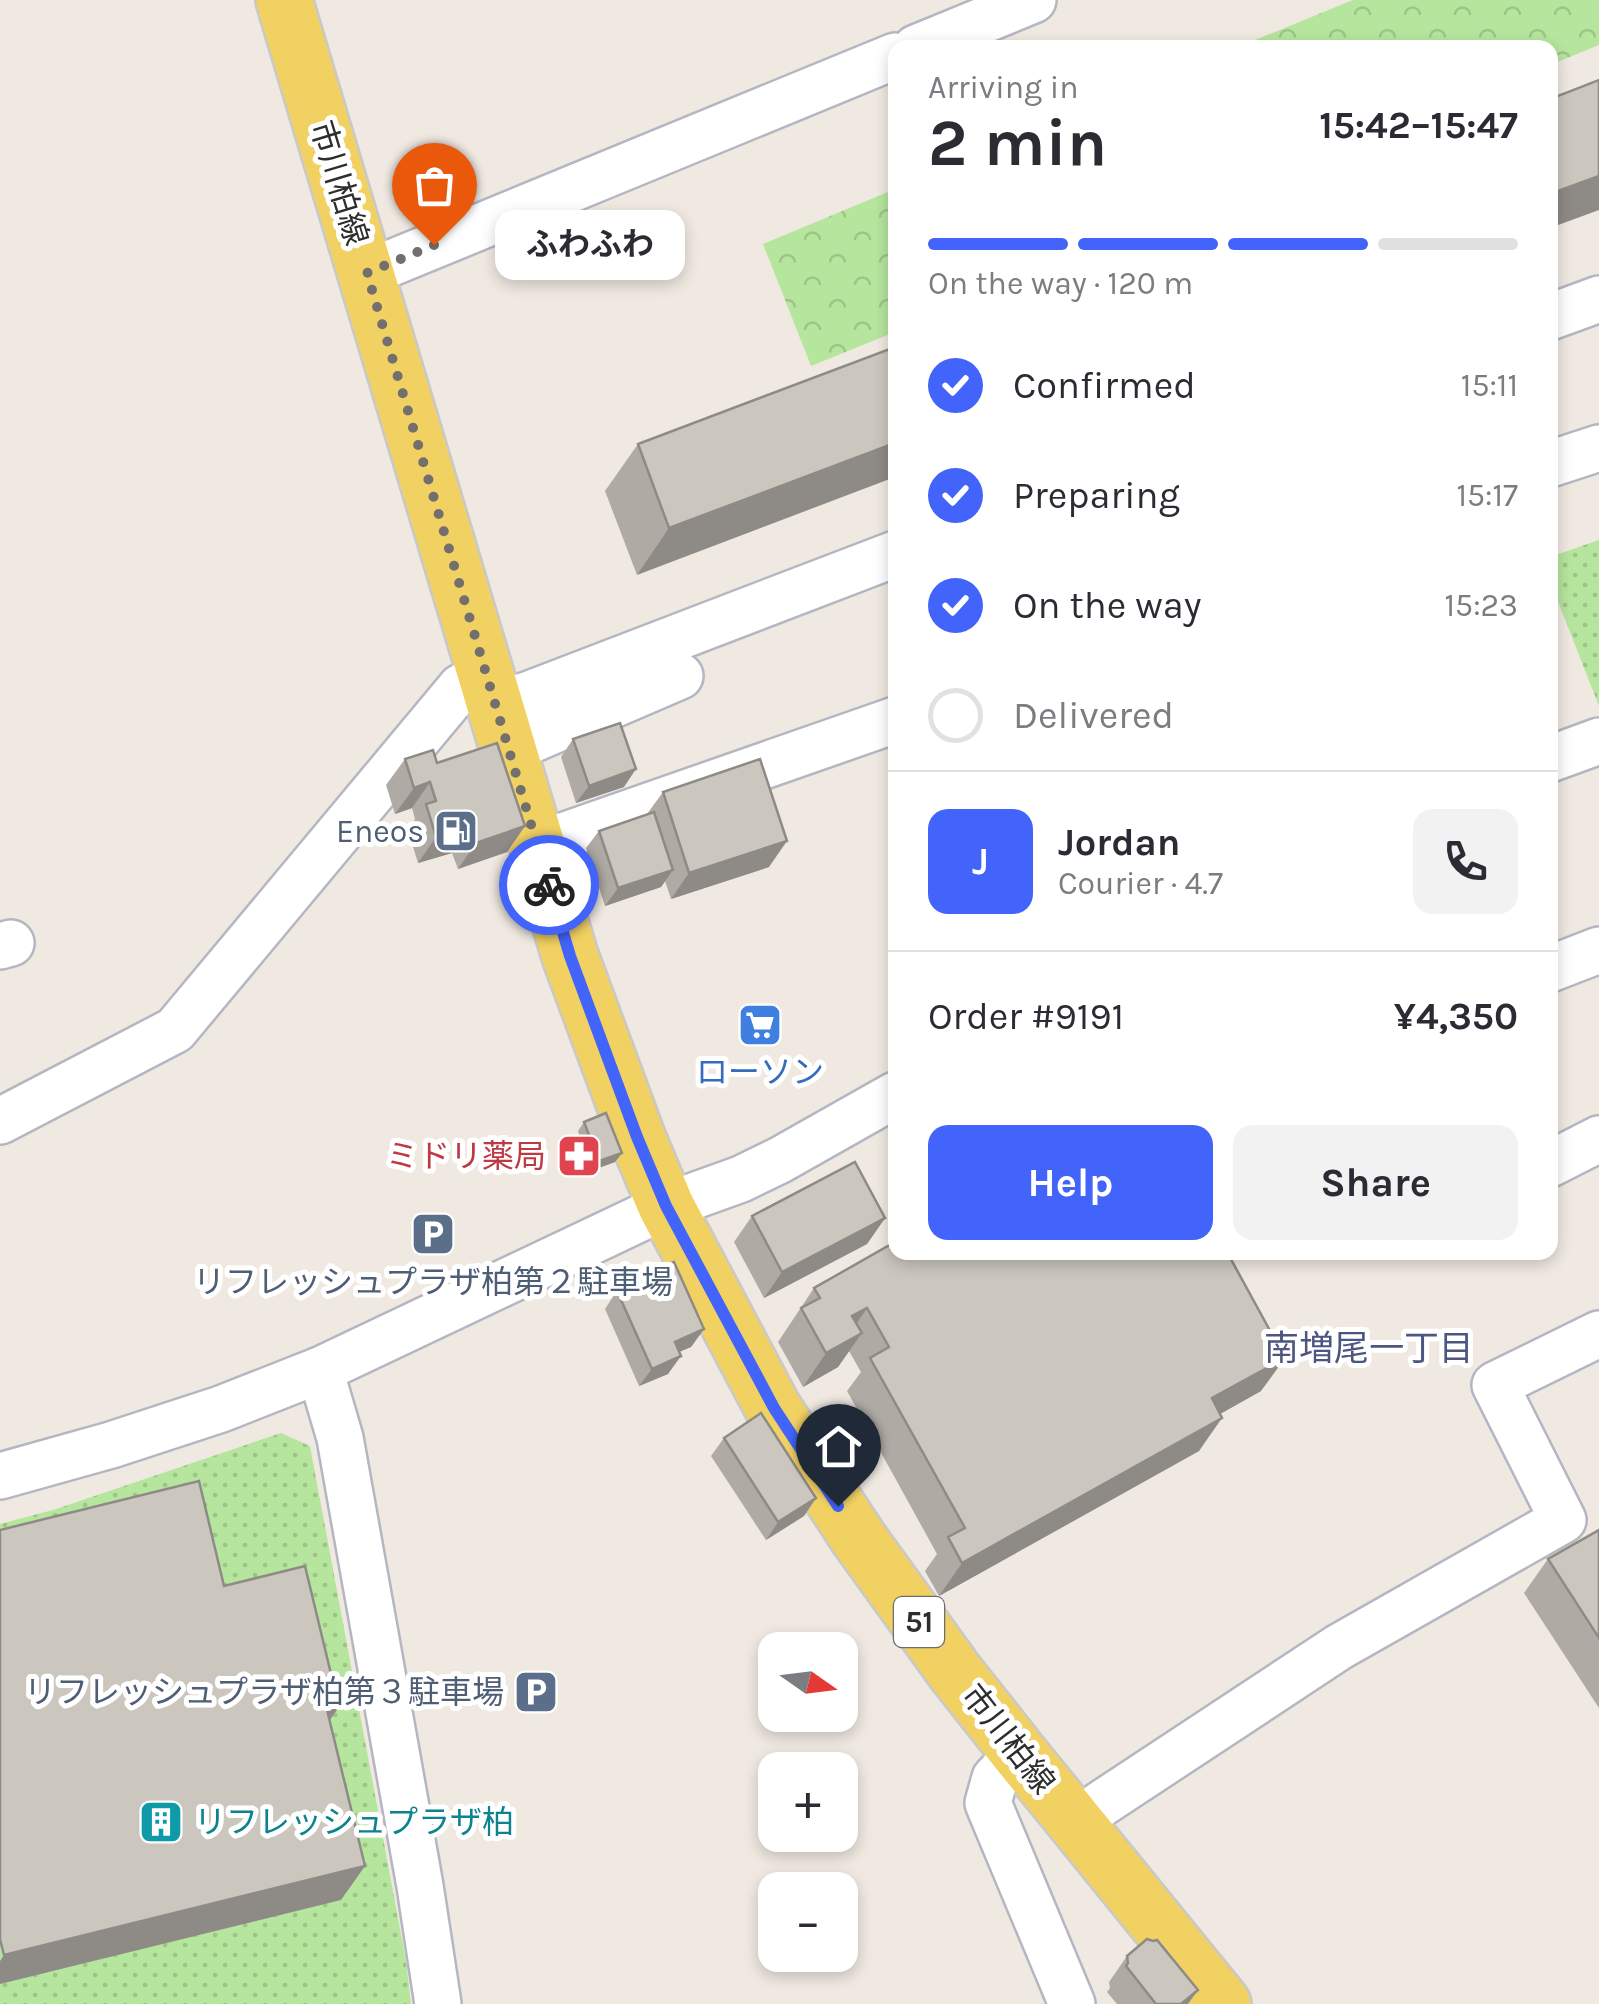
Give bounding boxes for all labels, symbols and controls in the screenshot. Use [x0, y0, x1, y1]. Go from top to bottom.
text: Arriving in [928, 69, 1079, 106]
text: 15:42–15:47 [1319, 103, 1518, 148]
text: 2 min [928, 105, 1107, 181]
street label: 市川柏線 [303, 116, 375, 250]
pin [392, 143, 477, 246]
icon: bag [407, 158, 462, 213]
callout: ふわふわ [494, 210, 684, 280]
text: ふわふわ [526, 226, 654, 263]
text: On the way · 120 m [928, 265, 1193, 302]
icon: check [928, 358, 983, 413]
text: Confirmed [1013, 363, 1196, 408]
text: 15:11 [1461, 367, 1518, 404]
icon: check [928, 468, 983, 523]
text: Preparing [1013, 473, 1180, 518]
text: 15:17 [1456, 477, 1518, 514]
icon: check [928, 578, 983, 633]
text: On the way [1013, 583, 1201, 628]
text: 15:23 [1445, 587, 1518, 624]
text: Delivered [1013, 693, 1174, 738]
fuel station icon: Eneos [433, 808, 479, 854]
button: phone [1413, 809, 1518, 914]
place label: Eneos [336, 813, 424, 850]
text: Jordan [1058, 820, 1181, 865]
courier [499, 835, 599, 935]
text: J [972, 839, 989, 884]
icon: bike [522, 858, 577, 913]
text: Courier · 4.7 [1058, 865, 1223, 902]
text: Order #9191 [928, 994, 1124, 1039]
text: ¥4,350 [1394, 994, 1518, 1039]
supermarket icon: ローソン [737, 1002, 783, 1048]
place label: ローソン [696, 1054, 824, 1091]
button: Help [928, 1125, 1213, 1240]
button: Share [1233, 1125, 1518, 1240]
pharmacy icon: ミドリ薬局 [556, 1133, 602, 1179]
place label: ミドリ薬局 [386, 1138, 546, 1175]
parking icon: リフレッシュプラザ柏第２駐車場 [410, 1211, 456, 1257]
place label: リフレッシュプラザ柏第２駐車場 [193, 1264, 673, 1301]
district label: 南増尾一丁目 [1264, 1328, 1474, 1369]
pin [796, 1404, 881, 1507]
icon: home [811, 1419, 866, 1474]
road number: 51 [894, 1597, 944, 1647]
north arrow [758, 1632, 858, 1732]
map controls [758, 1632, 858, 1972]
parking icon: リフレッシュプラザ柏第３駐車場 [513, 1669, 559, 1715]
place label: リフレッシュプラザ柏第３駐車場 [24, 1674, 504, 1711]
street label: 市川柏線 [954, 1677, 1062, 1801]
button: + [758, 1752, 858, 1852]
building icon: リフレッシュプラザ柏 [138, 1799, 184, 1845]
place label: リフレッシュプラザ柏 [194, 1804, 514, 1841]
button: − [758, 1872, 858, 1972]

